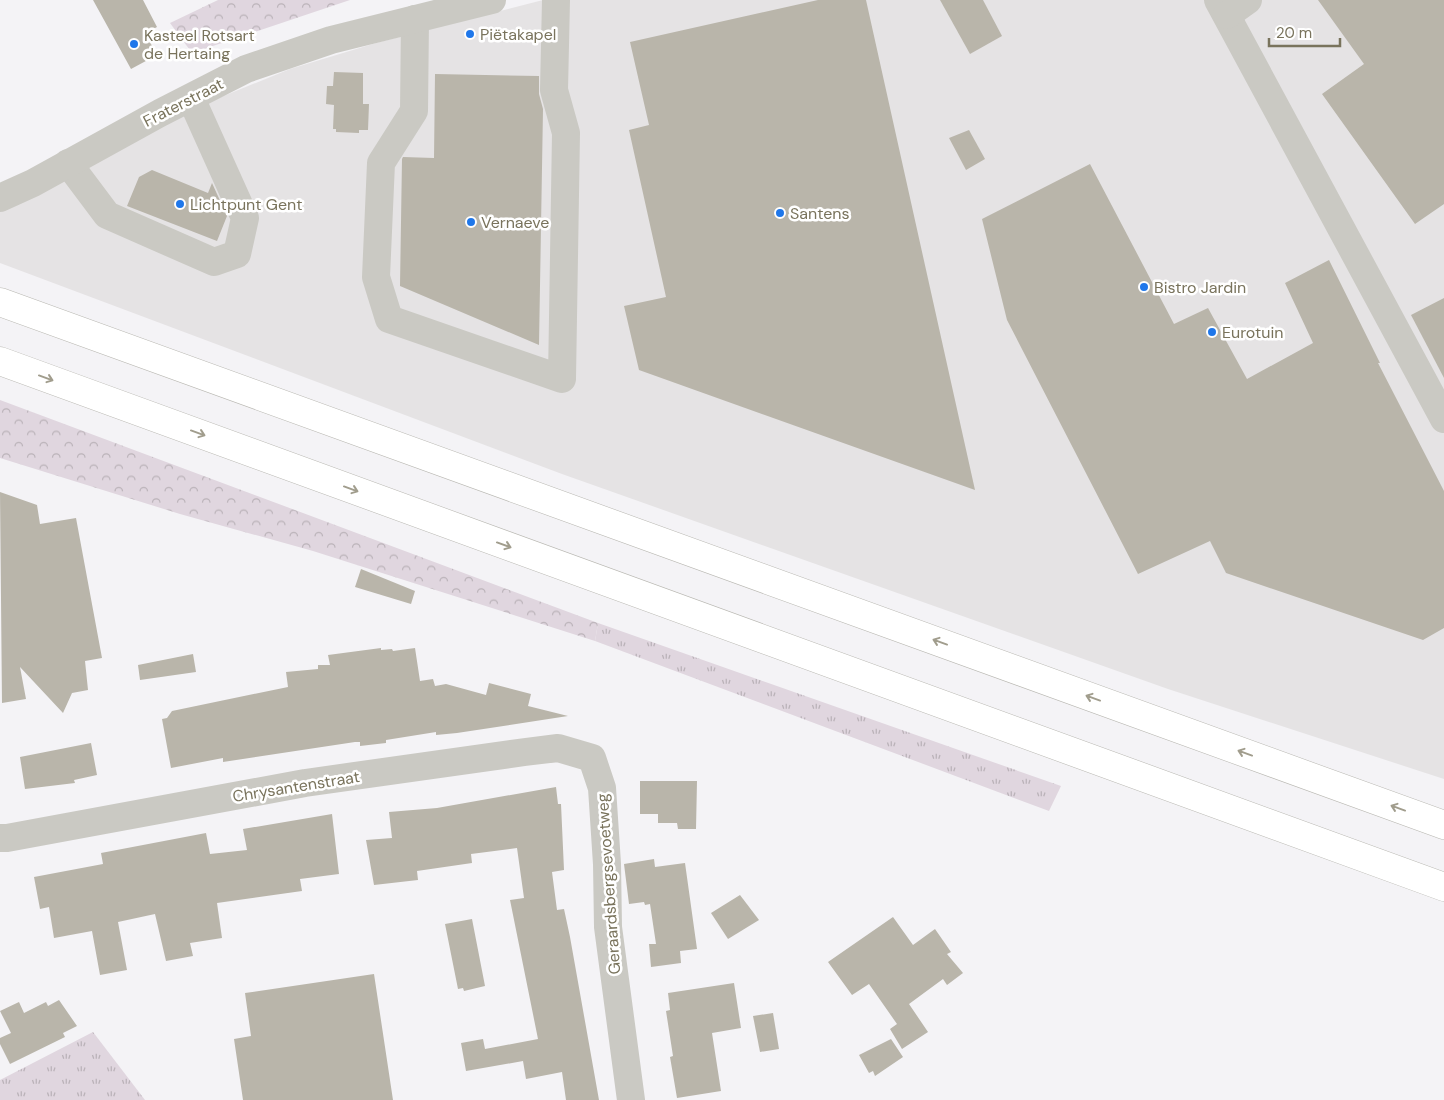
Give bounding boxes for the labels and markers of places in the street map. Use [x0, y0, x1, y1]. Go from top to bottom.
place label: Piëtakapel [480, 24, 556, 45]
place label: Kasteel Rotsart de Hertaing [144, 25, 255, 64]
marker: Piëtakapel [464, 28, 476, 40]
marker: Kasteel Rotsart de Hertaing [128, 38, 140, 50]
place label: Lichtpunt Gent [190, 194, 302, 215]
marker: Lichtpunt Gent [174, 198, 186, 210]
place label: Santens [790, 203, 850, 224]
marker: Santens [774, 207, 786, 219]
place label: Vernaeve [481, 212, 549, 233]
marker: Vernaeve [465, 216, 477, 228]
place label: Bistro Jardin [1154, 277, 1246, 298]
marker: Bistro Jardin [1138, 281, 1150, 293]
place label: Eurotuin [1222, 322, 1283, 343]
marker: Eurotuin [1206, 326, 1218, 338]

